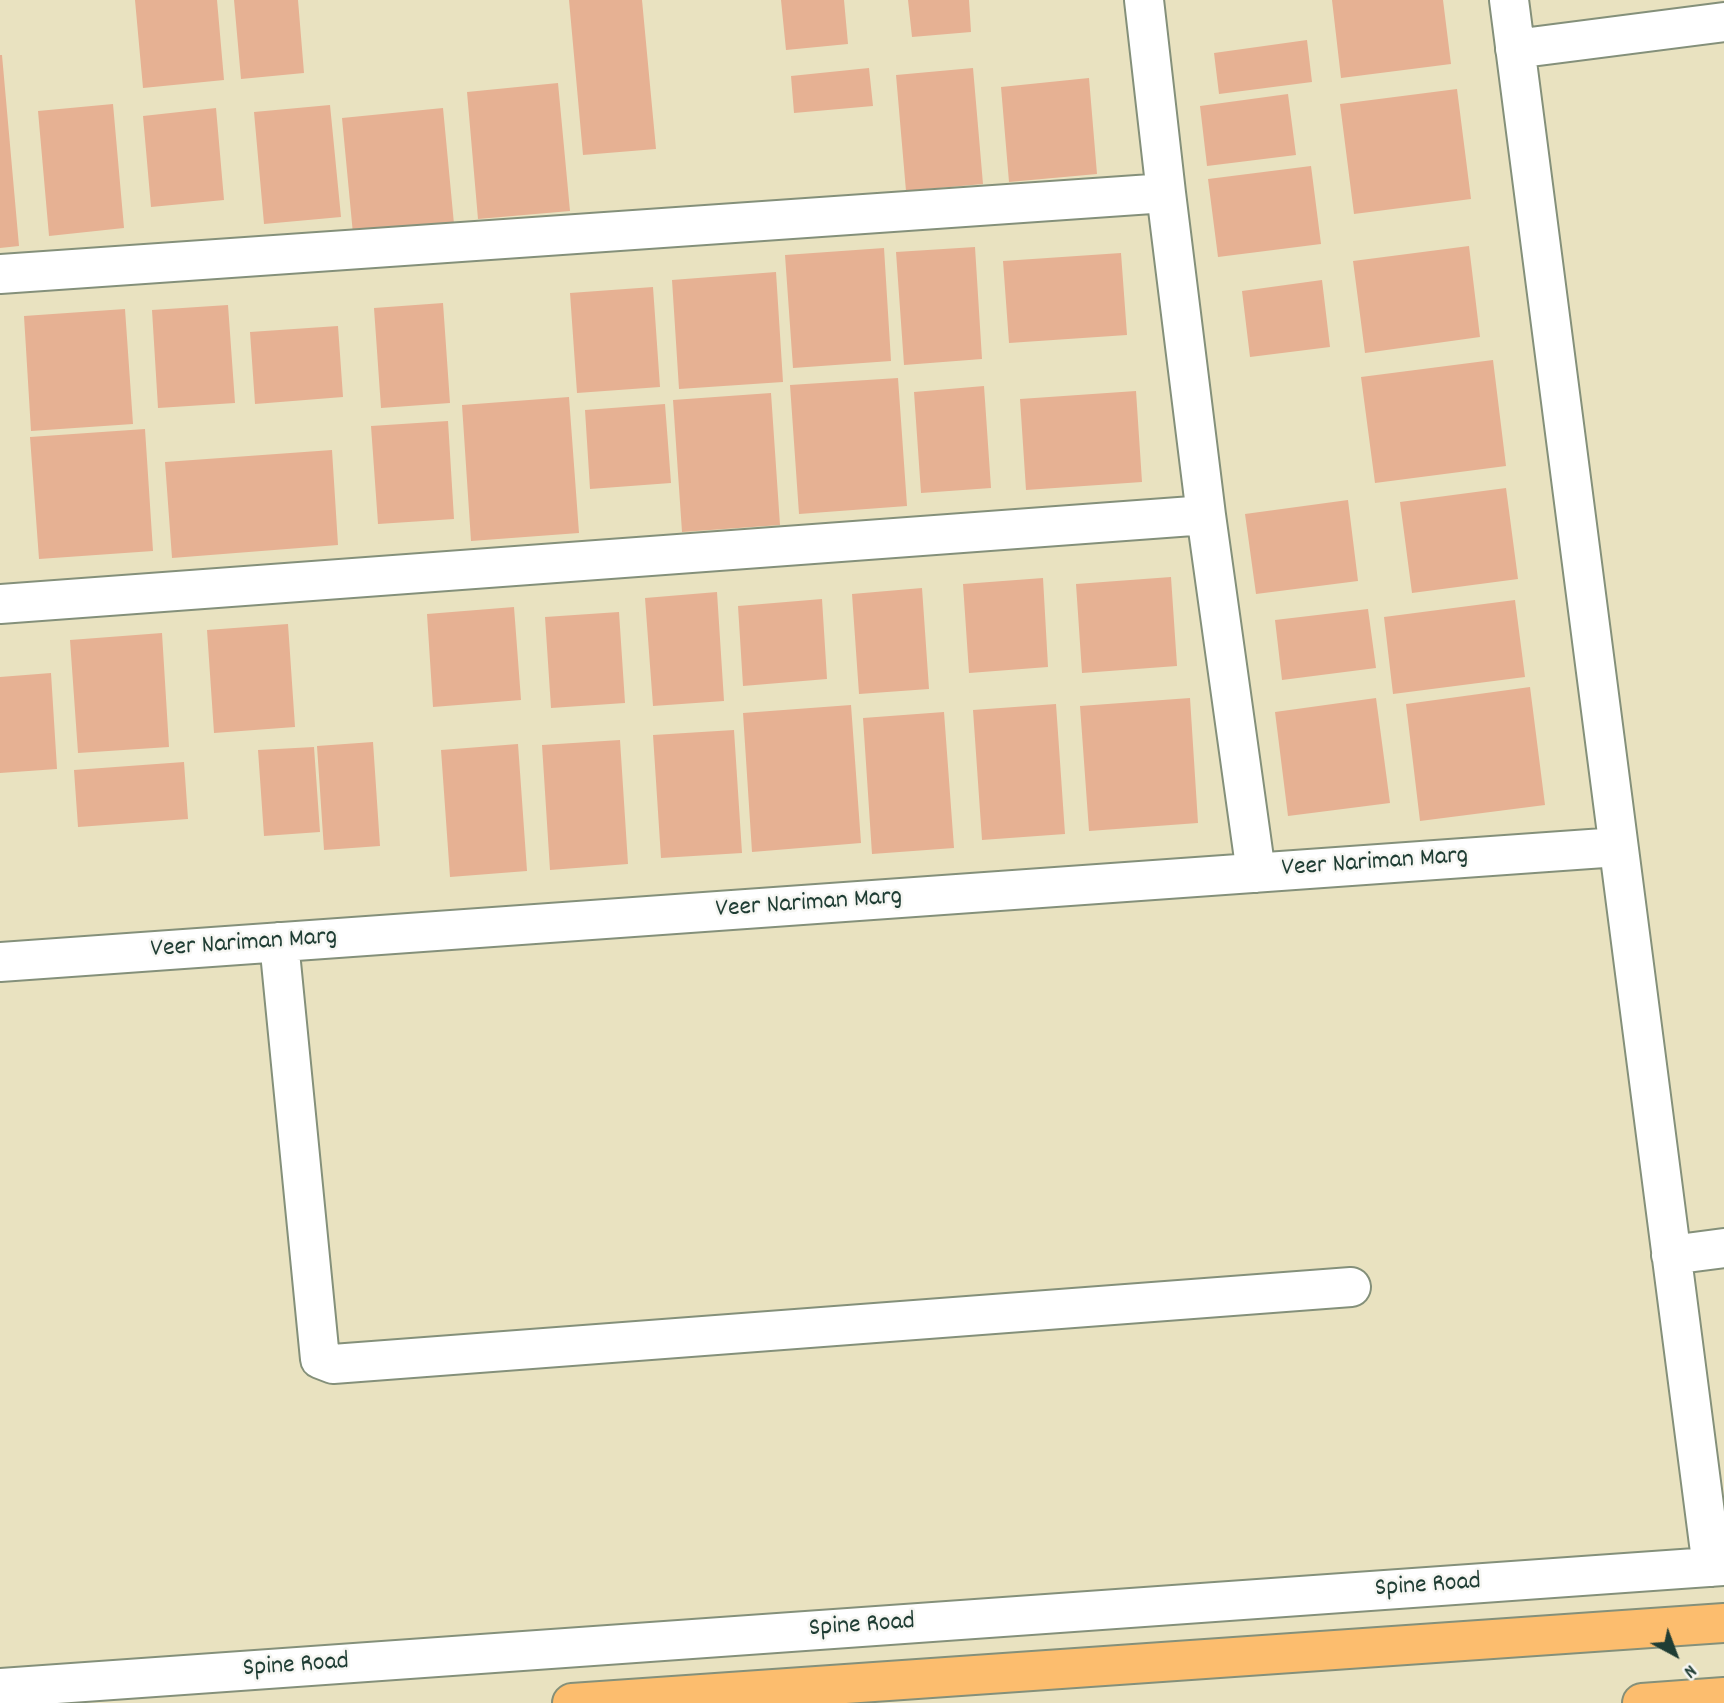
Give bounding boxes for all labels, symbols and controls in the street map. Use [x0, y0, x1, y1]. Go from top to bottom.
street label: Veer Nariman Marg [1281, 842, 1469, 886]
street label: Veer Nariman Marg [715, 883, 903, 927]
street label: Veer Nariman Marg [150, 923, 338, 967]
street label: Spine Road [1374, 1568, 1482, 1606]
street label: Spine Road [808, 1608, 916, 1646]
north arrow [1640, 1619, 1710, 1689]
street label: Spine Road [242, 1648, 350, 1686]
text: N [1677, 1657, 1702, 1683]

